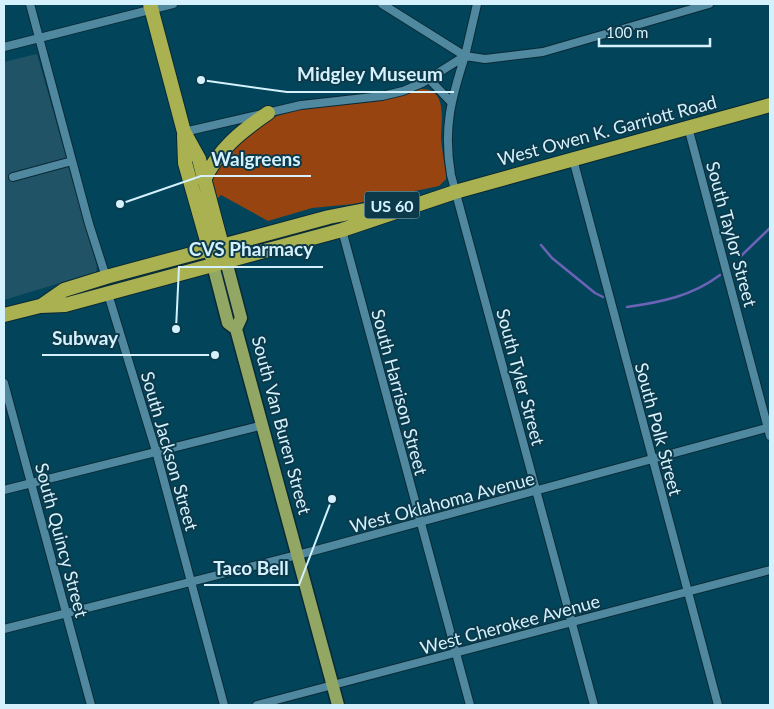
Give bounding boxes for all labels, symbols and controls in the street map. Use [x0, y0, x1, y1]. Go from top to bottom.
scale bar [599, 15, 710, 47]
text: 100 m [606, 23, 648, 41]
callout: Midgley Museum [287, 58, 454, 92]
text: Midgley Museum [297, 62, 443, 85]
street label: West Owen K. Garriott Road [495, 90, 719, 170]
callout: Walgreens [201, 142, 311, 176]
text: Walgreens [211, 147, 301, 170]
street label: South Taylor Street [702, 159, 762, 310]
road number: US 60 [364, 192, 420, 218]
callout: CVS Pharmacy [179, 233, 323, 267]
text: CVS Pharmacy [189, 237, 314, 260]
street label: South Tyler Street [492, 306, 550, 448]
street label: South Harrison Street [367, 307, 433, 478]
callout: Subway [42, 321, 128, 355]
text: Subway [52, 326, 119, 349]
street label: South Van Buren Street [248, 333, 317, 517]
street label: South Polk Street [631, 360, 687, 499]
street label: South Jackson Street [137, 369, 203, 534]
street label: South Quincy Street [31, 460, 93, 620]
street label: West Oklahoma Avenue [347, 467, 537, 537]
callout: Taco Bell [204, 551, 299, 585]
text: Taco Bell [213, 556, 289, 579]
street label: West Cherokee Avenue [418, 589, 602, 659]

